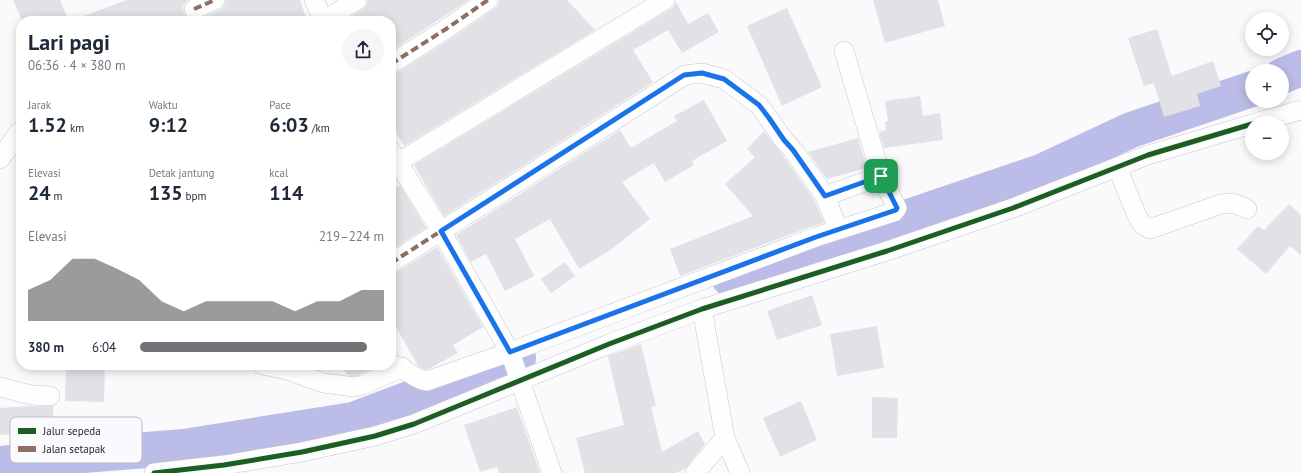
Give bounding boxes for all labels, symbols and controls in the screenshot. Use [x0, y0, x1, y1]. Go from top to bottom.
map controls [1245, 12, 1289, 160]
button: locate [1245, 12, 1289, 56]
text: Lari pagi [28, 28, 110, 56]
button: share [342, 29, 384, 71]
text: 06:36 · 4 × 380 m [28, 57, 125, 74]
button: + [1245, 64, 1289, 108]
text: Jarak [28, 98, 51, 112]
text: Waktu [149, 98, 178, 112]
text: Pace [269, 98, 291, 112]
text: 1.52 [28, 112, 67, 138]
text: 9:12 [149, 112, 188, 138]
text: 6:03 [269, 112, 309, 138]
button: − [1245, 116, 1289, 160]
text: km [67, 121, 84, 135]
text: /km [309, 121, 330, 135]
pin [864, 159, 898, 193]
icon: arrive [870, 165, 892, 187]
text: Elevasi [28, 166, 61, 180]
text: Detak jantung [149, 166, 215, 180]
text: kcal [269, 166, 288, 180]
text: 24 [28, 180, 51, 206]
text: 135 [149, 180, 183, 206]
text: 114 [269, 180, 303, 206]
text: m [51, 189, 63, 203]
text: bpm [183, 189, 206, 203]
text: Elevasi [28, 228, 67, 245]
text: 219–224 m [319, 228, 384, 245]
text: 380 m [28, 339, 64, 356]
text: 6:04 [92, 339, 116, 356]
legend [10, 417, 142, 463]
text: Jalur sepeda [42, 424, 101, 438]
text: Jalan setapak [42, 442, 106, 456]

